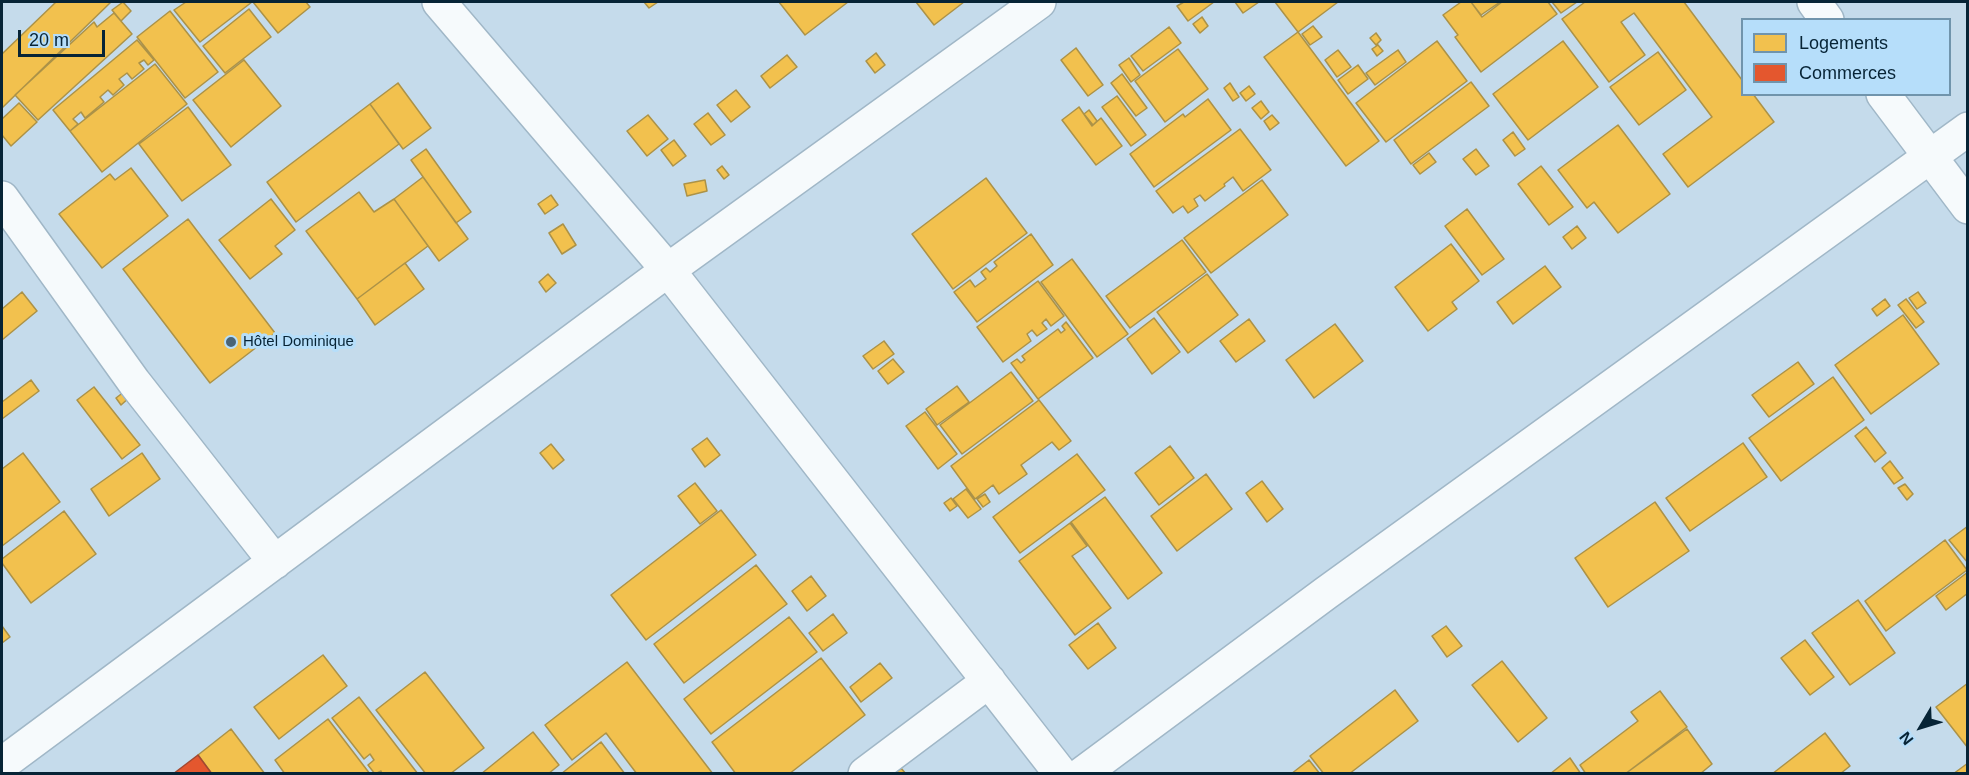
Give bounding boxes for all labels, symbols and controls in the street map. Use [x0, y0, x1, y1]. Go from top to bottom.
scale bar [21, 18, 108, 56]
legend [1741, 18, 1951, 96]
text: 20 m [29, 30, 69, 50]
text: Logements [1799, 33, 1888, 53]
text: Commerces [1799, 63, 1896, 83]
place label: Hôtel Dominique [243, 333, 354, 351]
marker: Hôtel Dominique [224, 335, 238, 349]
north arrow [1891, 697, 1951, 757]
text: N [1896, 729, 1917, 748]

